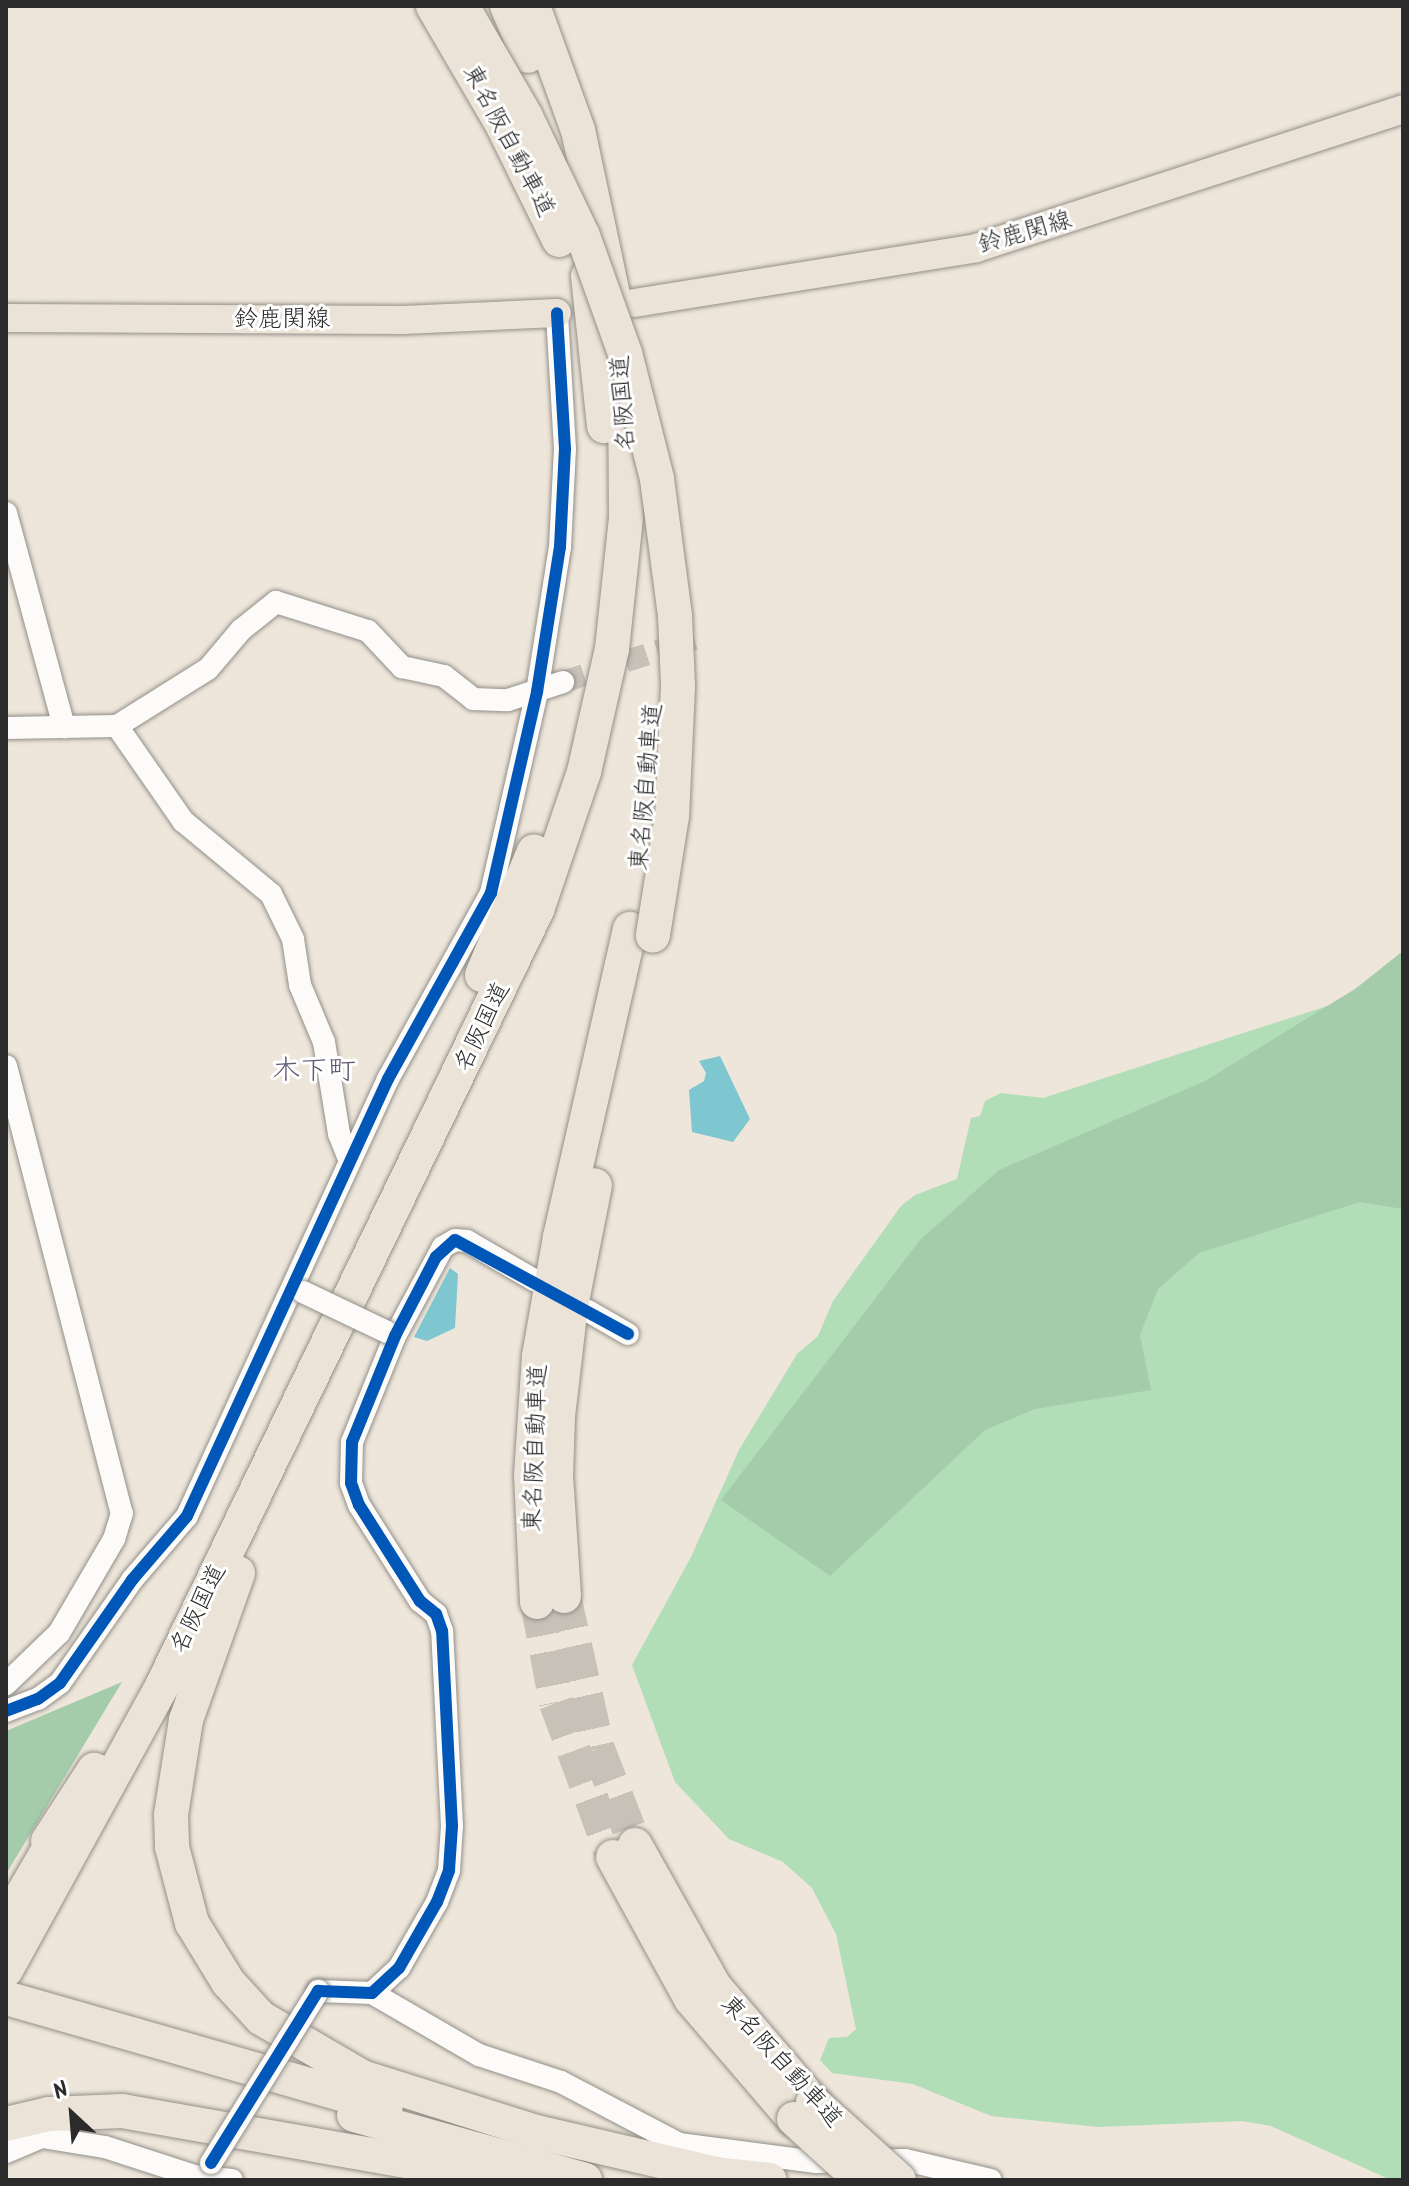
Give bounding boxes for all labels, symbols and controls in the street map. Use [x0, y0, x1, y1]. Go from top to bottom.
street label: 東名阪自動車道 [456, 60, 560, 222]
street label: 鈴鹿関線 [975, 206, 1075, 260]
street label: 鈴鹿関線 [234, 306, 330, 334]
street label: 名阪国道 [606, 354, 642, 452]
street label: 東名阪自動車道 [625, 702, 669, 872]
street label: 名阪国道 [449, 978, 517, 1076]
district label: 木下町 [272, 1055, 356, 1089]
street label: 東名阪自動車道 [519, 1364, 553, 1532]
street label: 名阪国道 [165, 1560, 233, 1658]
street label: 東名阪自動車道 [714, 1990, 848, 2134]
text: N [47, 2073, 75, 2111]
north arrow [32, 2074, 112, 2154]

